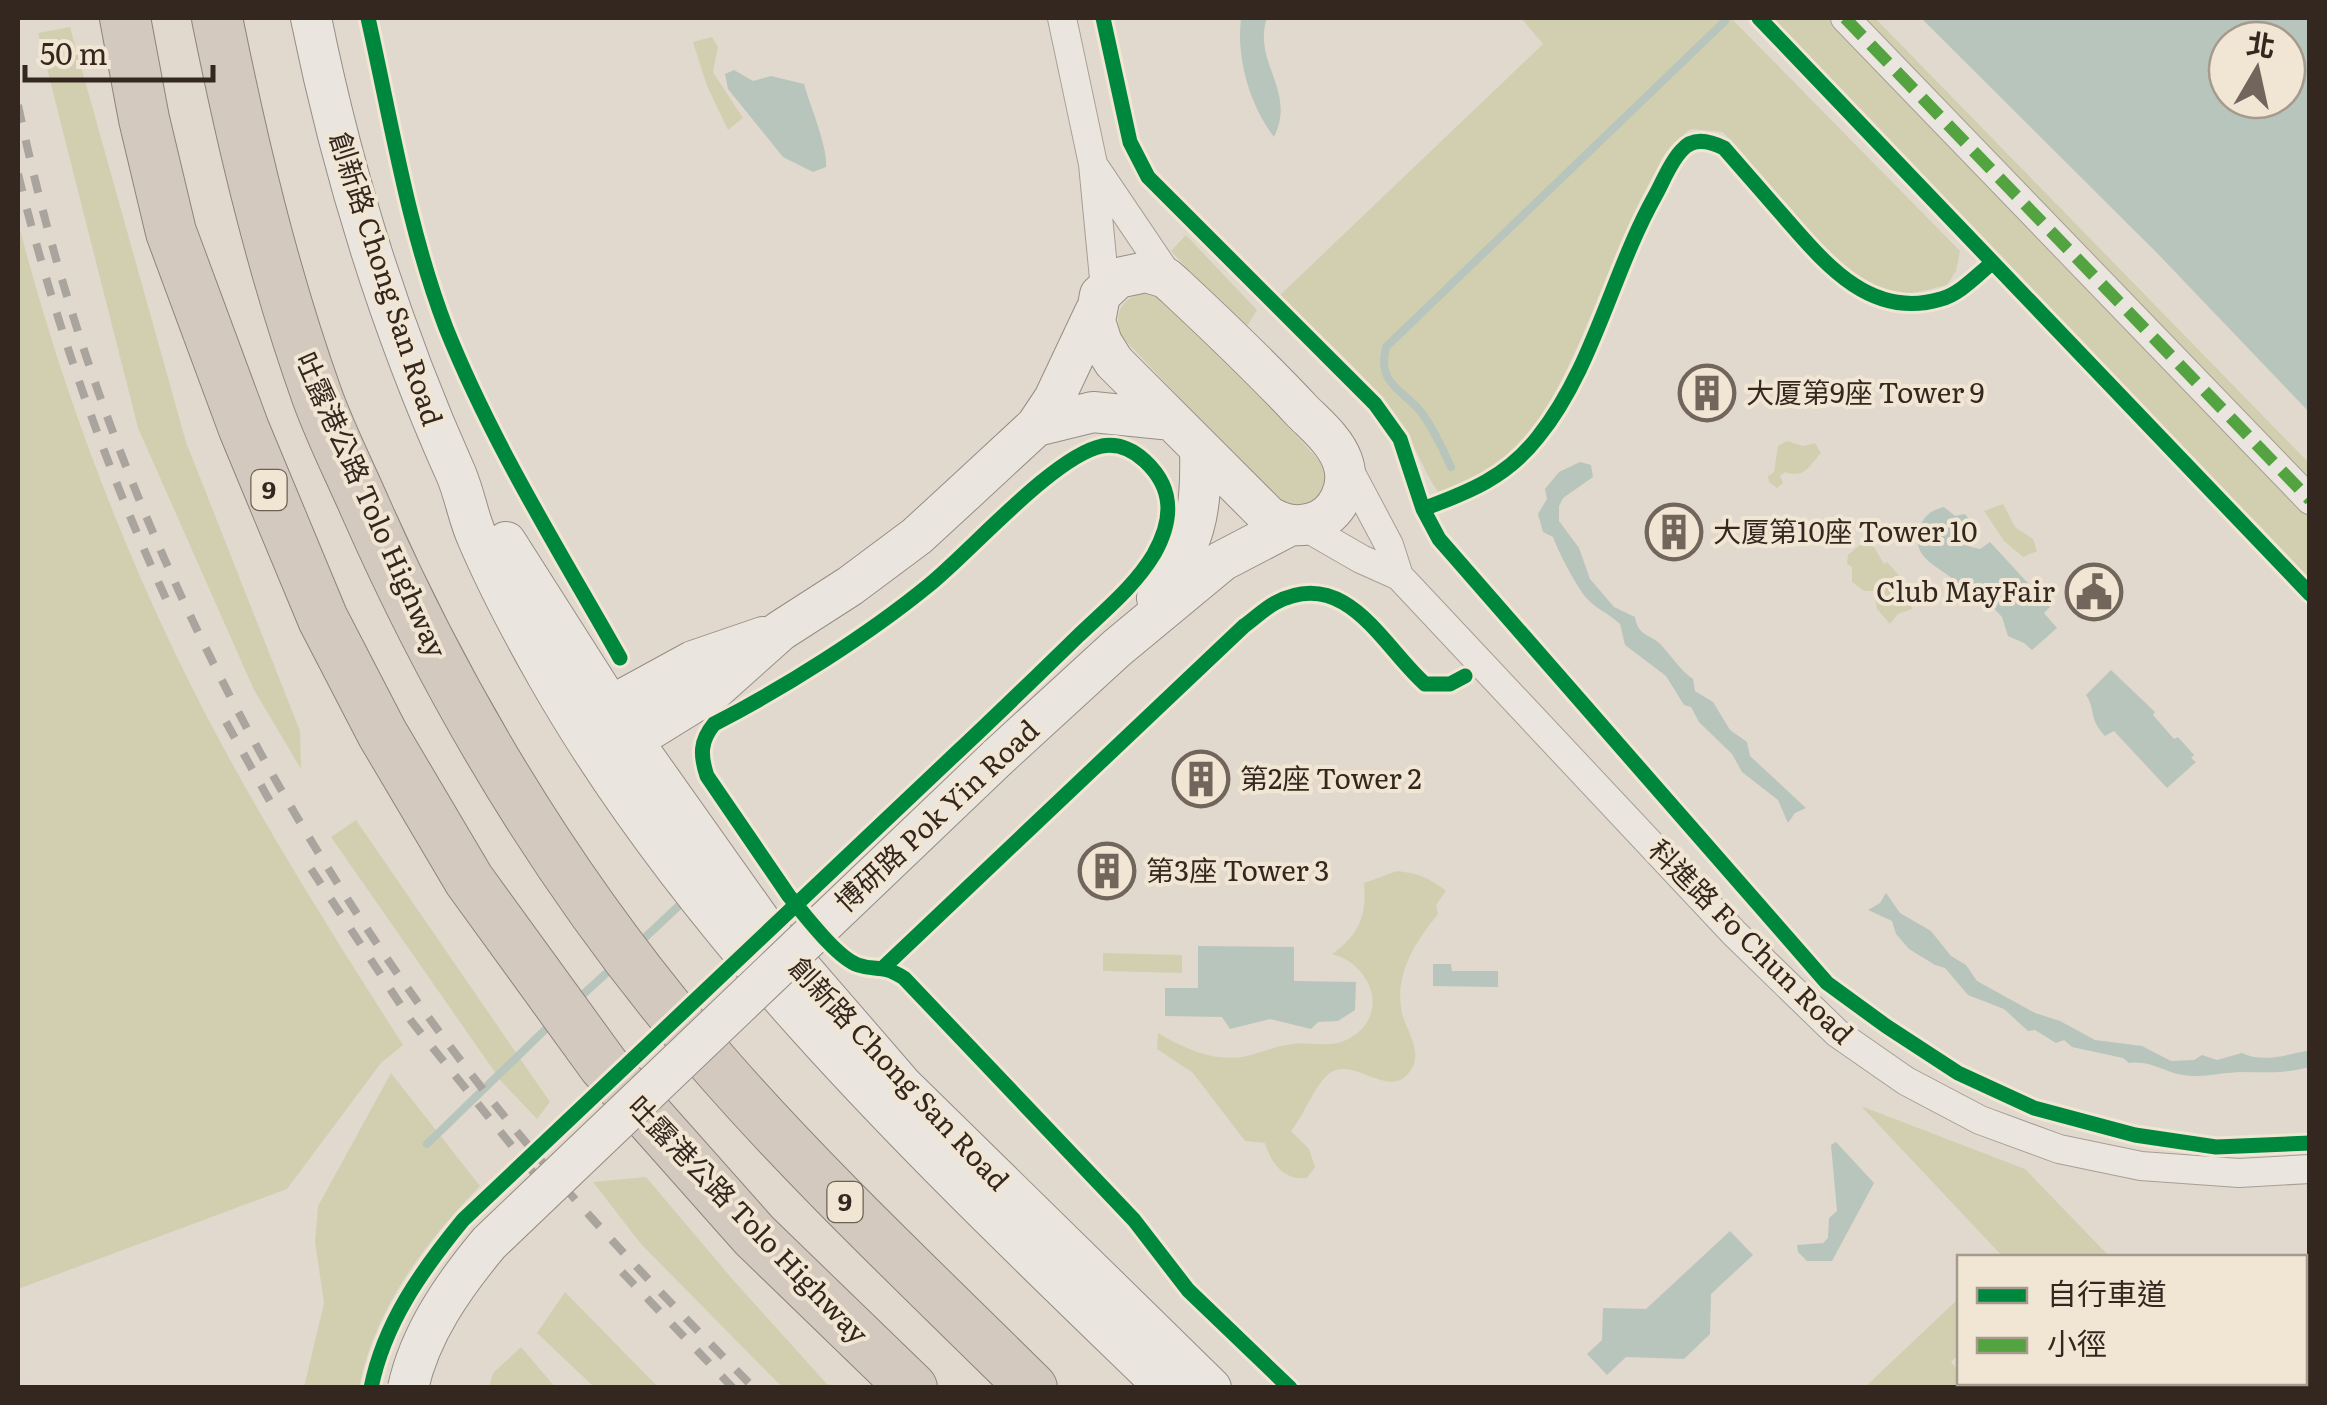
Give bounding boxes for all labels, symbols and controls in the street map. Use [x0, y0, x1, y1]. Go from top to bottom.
scale bar [25, 20, 212, 82]
north arrow [2207, 20, 2307, 120]
text: 北 [2244, 20, 2278, 66]
text: 50 m [40, 30, 108, 74]
street label: 創新路 Chong San Road [321, 126, 455, 431]
street label: 吐露港公路 Tolo Highway [286, 345, 460, 665]
building icon: 大厦第9座 Tower 9 [1677, 363, 1737, 423]
place label: 大厦第9座 Tower 9 [1746, 370, 1984, 412]
road number: 9 [252, 470, 286, 510]
building icon: 大厦第10座 Tower 10 [1644, 502, 1704, 562]
place label: 大厦第10座 Tower 10 [1713, 509, 1977, 551]
public building icon: Club MayFair [2064, 562, 2124, 622]
place label: Club MayFair [1876, 569, 2056, 611]
street label: 博研路 Pok Yin Road [824, 708, 1047, 921]
building icon: 第2座 Tower 2 [1171, 749, 1231, 809]
place label: 第2座 Tower 2 [1240, 756, 1422, 798]
street label: 科進路 Fo Chun Road [1640, 829, 1864, 1053]
building icon: 第3座 Tower 3 [1077, 841, 1137, 901]
place label: 第3座 Tower 3 [1146, 848, 1330, 890]
street label: 創新路 Chong San Road [781, 946, 1020, 1199]
street label: 吐露港公路 Tolo Highway [620, 1085, 880, 1353]
road number: 9 [828, 1182, 862, 1222]
legend [1957, 1255, 2307, 1385]
text: 自行車道 [2047, 1270, 2167, 1314]
text: 小徑 [2047, 1320, 2107, 1364]

